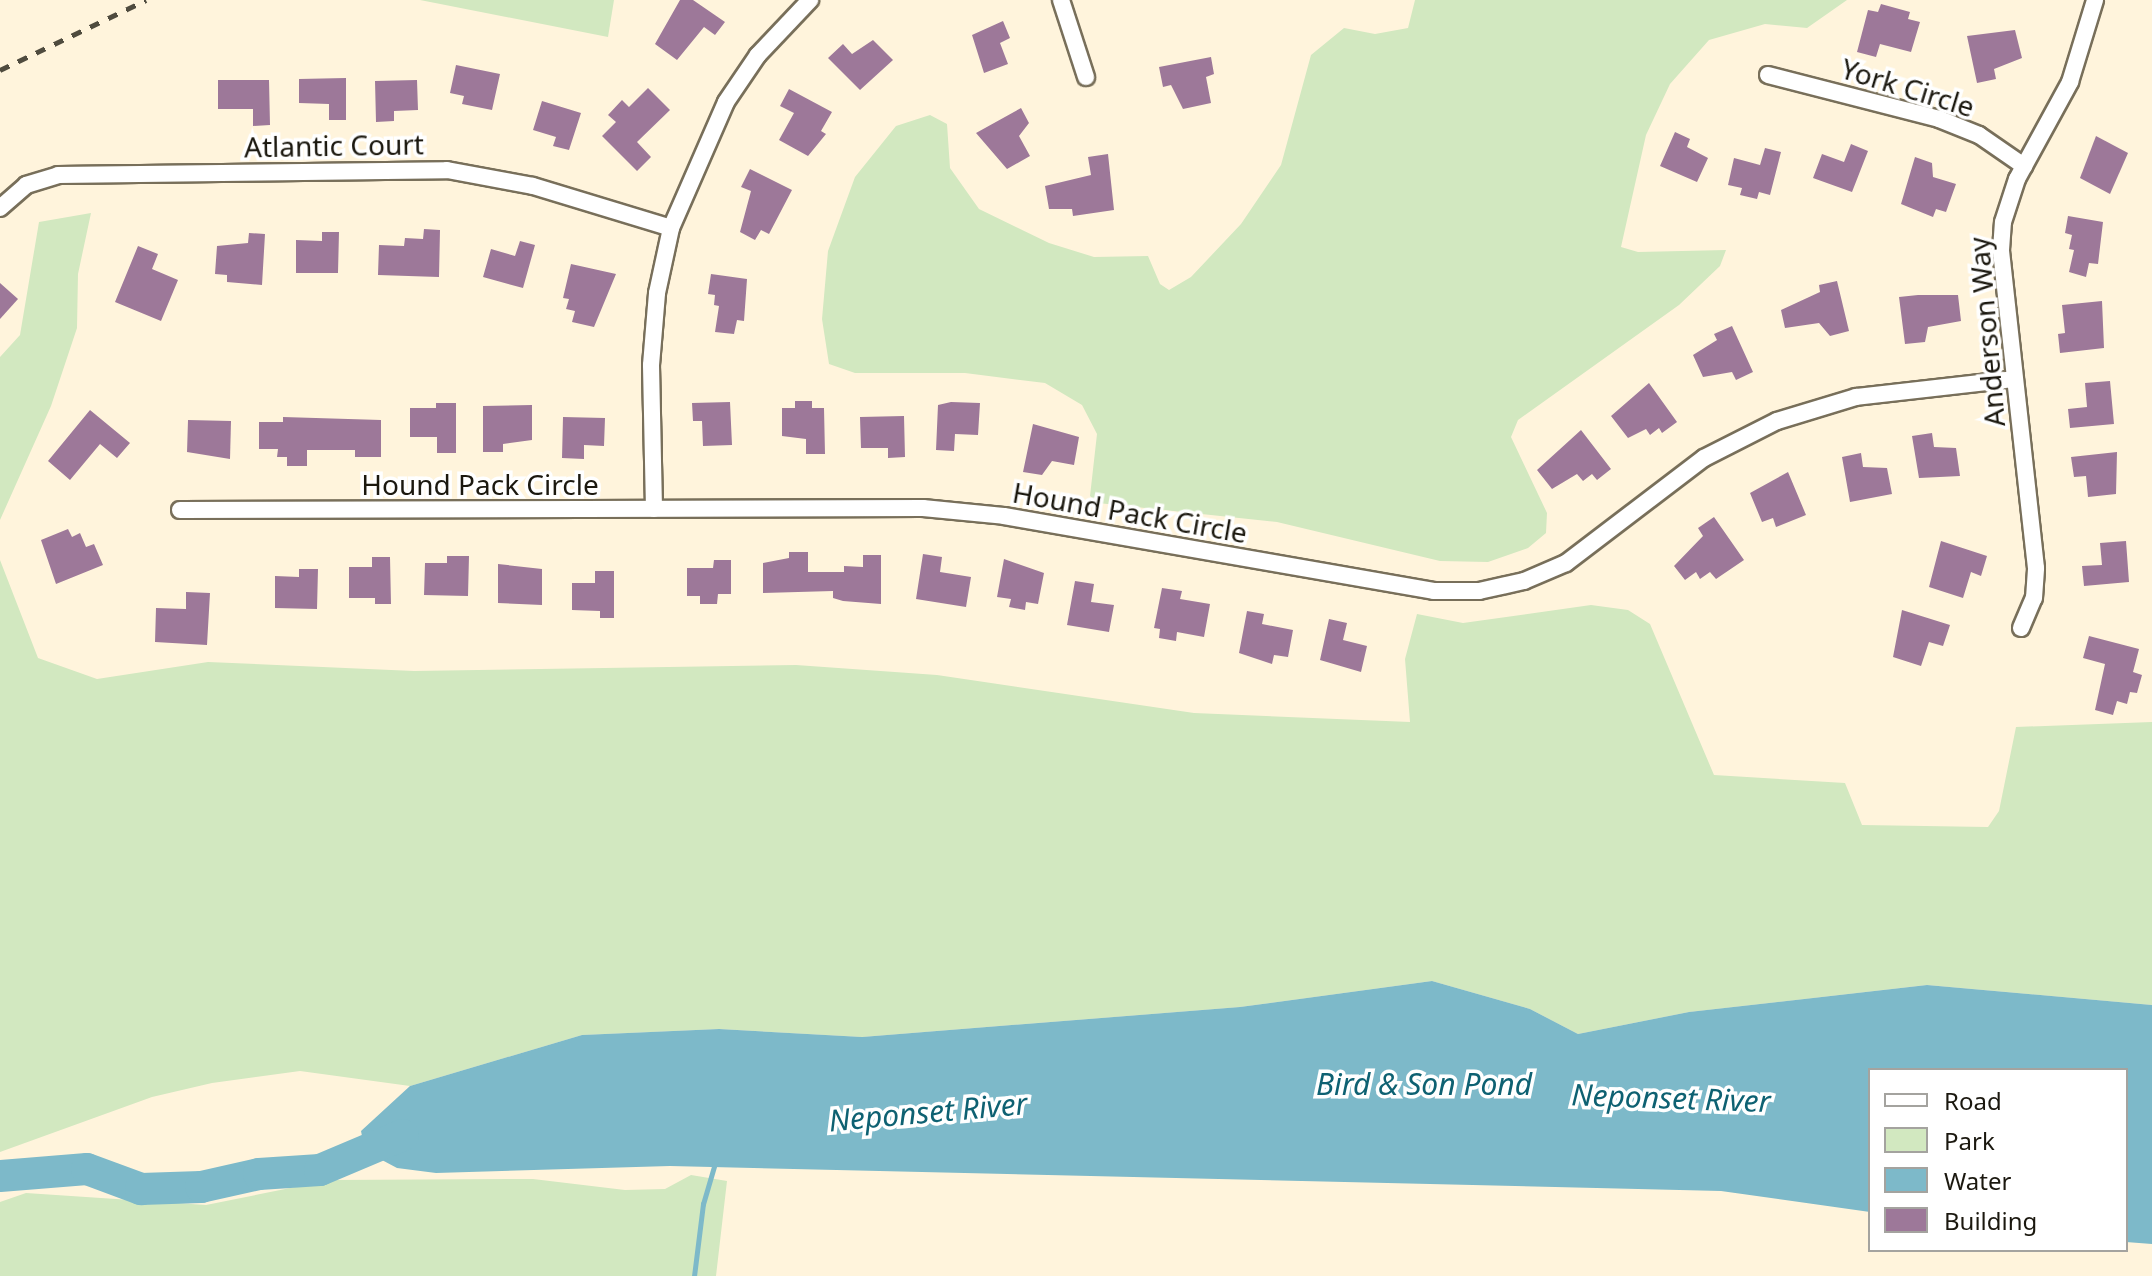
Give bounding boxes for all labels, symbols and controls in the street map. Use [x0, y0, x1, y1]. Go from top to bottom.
street label: York Circle [1837, 51, 1979, 123]
street label: Atlantic Court [244, 127, 424, 163]
street label: Anderson Way [1961, 236, 2011, 428]
street label: Hound Pack Circle [361, 467, 599, 501]
street label: Hound Pack Circle [1010, 475, 1250, 549]
water label: Bird & Son Pond [1316, 1066, 1532, 1102]
legend [1868, 1068, 2128, 1252]
water label: Neponset River [1571, 1077, 1771, 1119]
text: Road [1944, 1084, 2002, 1117]
water label: Neponset River [827, 1085, 1029, 1139]
text: Park [1944, 1124, 1995, 1157]
text: Water [1944, 1164, 2011, 1197]
text: Building [1944, 1204, 2037, 1237]

